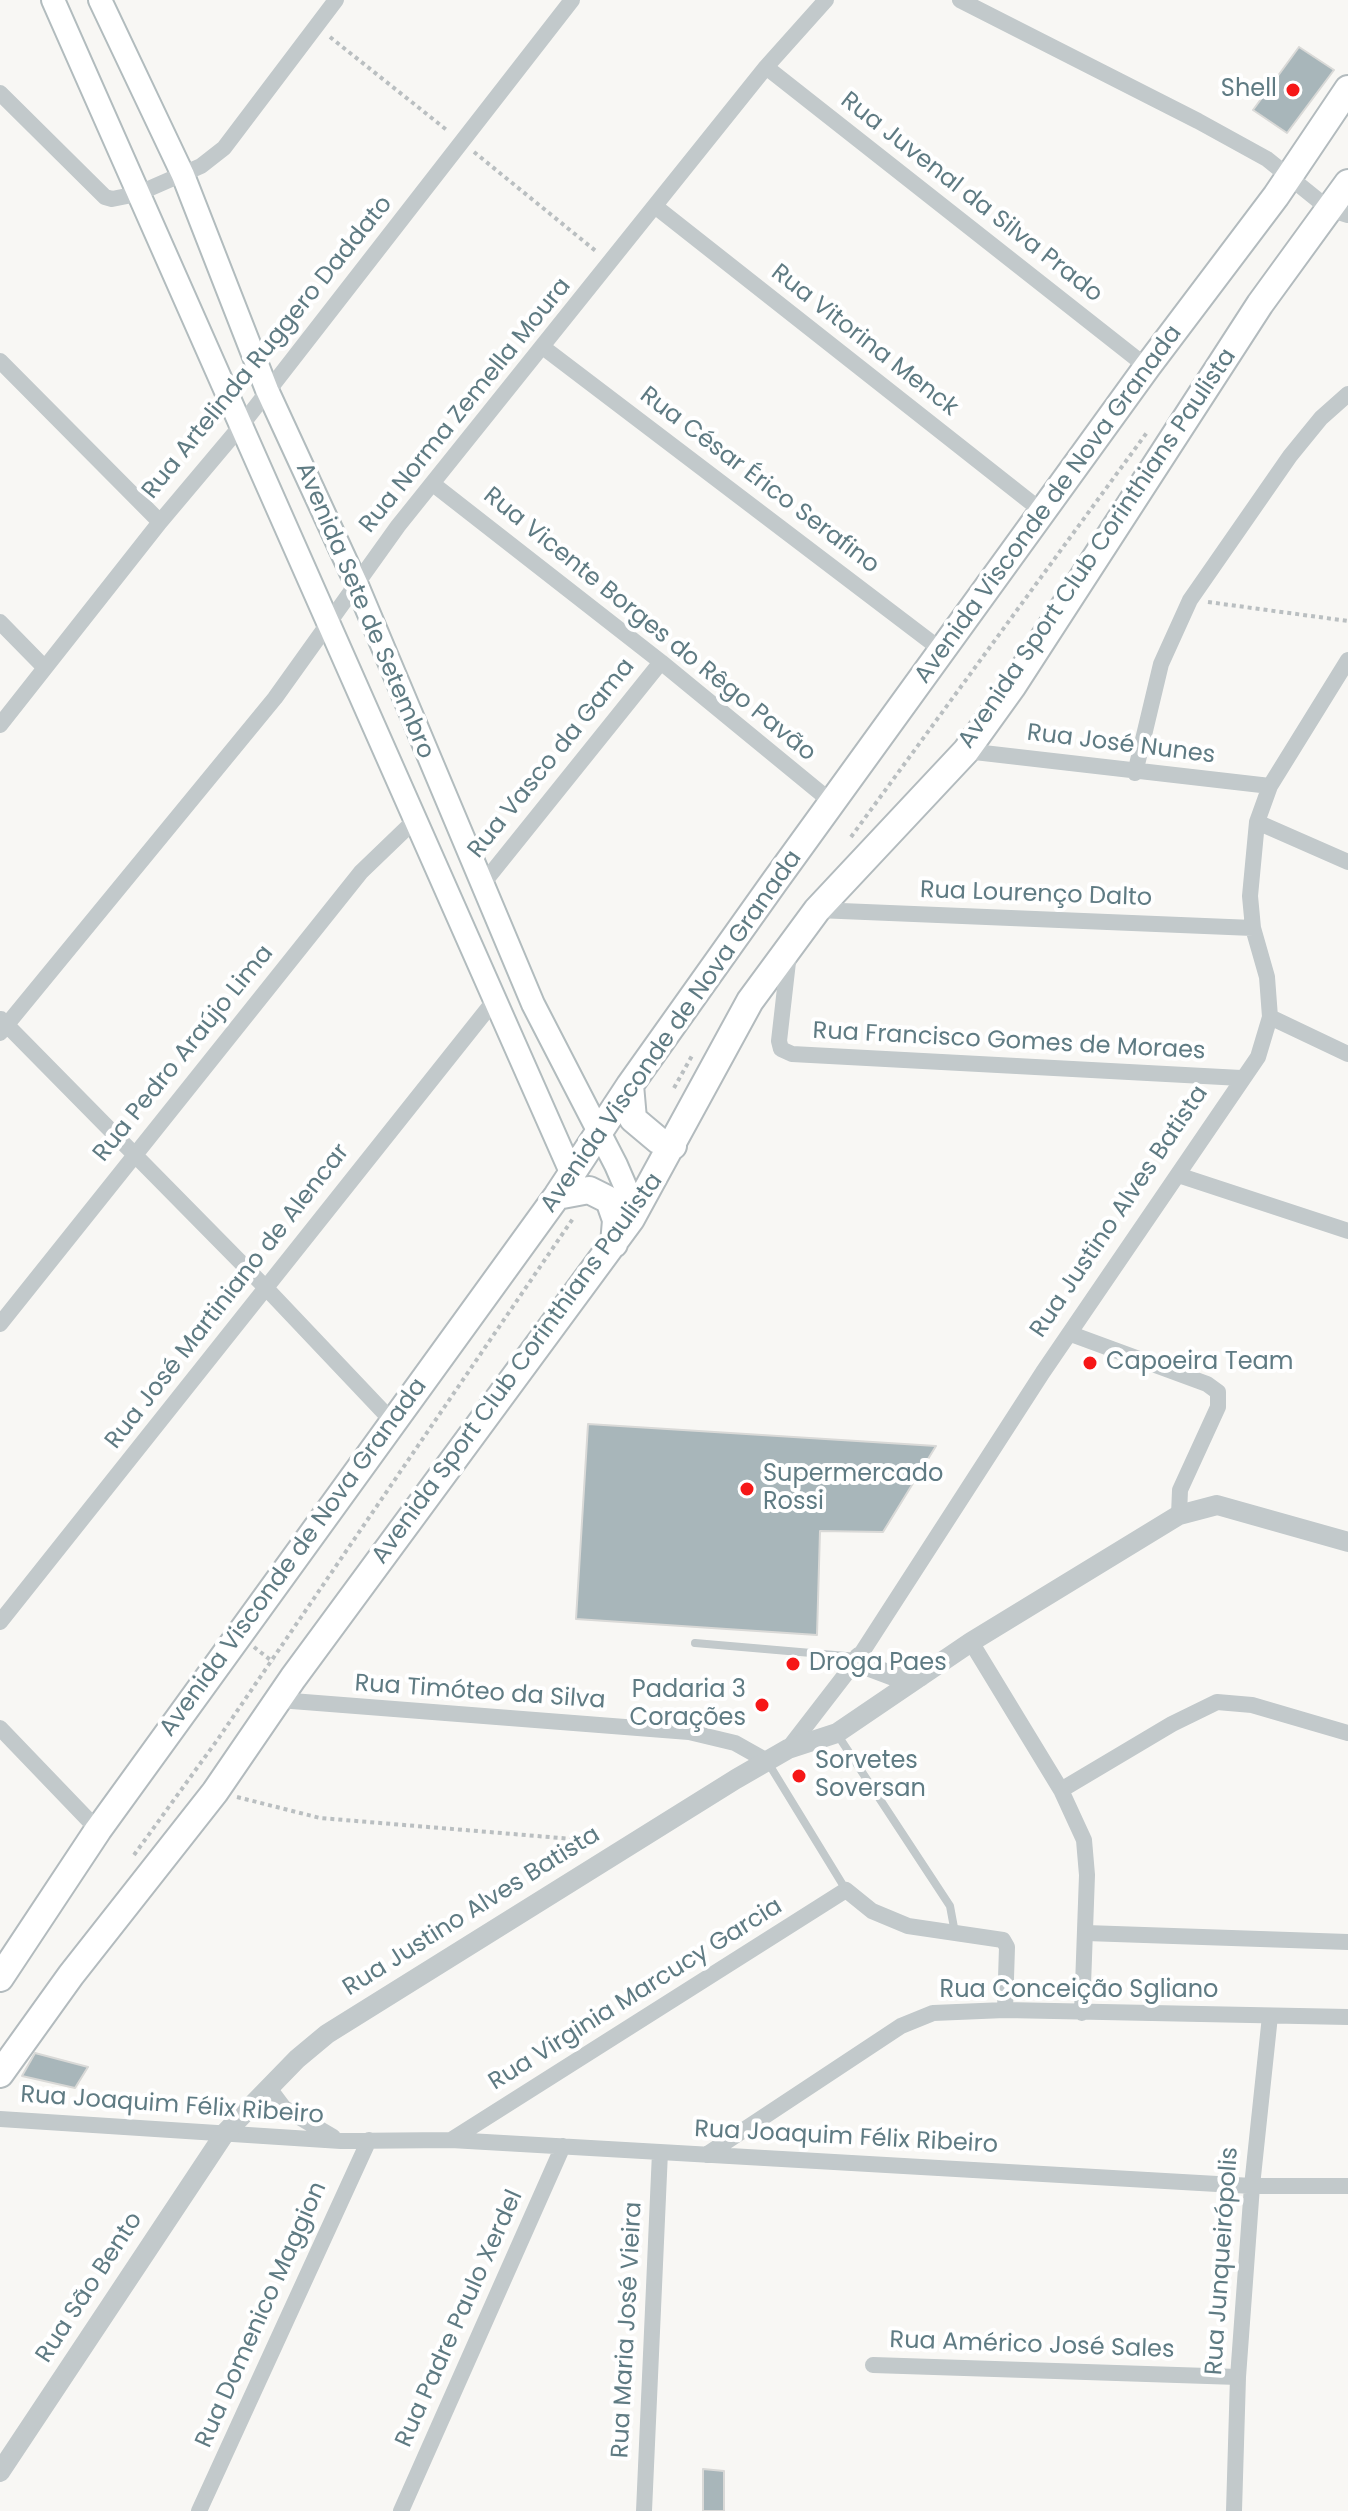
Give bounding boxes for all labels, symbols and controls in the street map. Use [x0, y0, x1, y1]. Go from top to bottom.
place label: Shell [1221, 76, 1277, 104]
marker: Shell [1284, 81, 1302, 99]
street label: Rua Juvenal da Silva Prado [834, 87, 1108, 309]
street label: Rua Artelinda Ruggero Daddato [137, 191, 399, 505]
street label: Rua Vitorina Menck [765, 259, 963, 423]
street label: Rua Norma Zemella Moura [354, 273, 578, 539]
street label: Avenida Visconde de Nova Granada [909, 320, 1189, 690]
street label: Avenida Sport Club Corinthians Paulista [953, 344, 1243, 754]
street label: Rua César Érico Serafino [634, 382, 884, 580]
street label: Avenida Sete de Setembro [288, 459, 440, 763]
street label: Rua Vicente Borges do Rêgo Pavão [477, 482, 821, 768]
street label: Rua Vasco da Gama [463, 653, 641, 865]
street label: Rua José Nunes [1025, 719, 1217, 771]
street label: Avenida Visconde de Nova Granada [535, 845, 809, 1219]
street label: Rua Lourenço Dalto [919, 877, 1153, 913]
street label: Rua Pedro Araújo Lima [88, 940, 280, 1168]
street label: Rua Francisco Gomes de Moraes [812, 1017, 1206, 1067]
street label: Rua Justino Alves Batista [1025, 1081, 1215, 1343]
street label: Rua José Martiniano de Alencar [100, 1139, 356, 1455]
street label: Avenida Sport Club Corinthians Paulista [366, 1168, 670, 1570]
place label: Capoeira Team [1106, 1349, 1294, 1377]
marker: Capoeira Team [1081, 1354, 1099, 1372]
street label: Avenida Visconde de Nova Granada [154, 1373, 434, 1743]
place label: Supermercado Rossi [763, 1461, 943, 1517]
marker: Supermercado Rossi [738, 1480, 756, 1498]
place label: Droga Paes [809, 1650, 947, 1678]
marker: Droga Paes [784, 1655, 802, 1673]
street label: Rua Timóteo da Silva [354, 1670, 606, 1716]
place label: Padaria 3 Corações [630, 1677, 746, 1733]
marker: Padaria 3 Corações [753, 1696, 771, 1714]
place label: Sorvetes Soversan [815, 1748, 926, 1804]
marker: Sorvetes Soversan [790, 1767, 808, 1785]
street label: Rua Justino Alves Batista [338, 1821, 606, 2003]
street label: Rua Virginia Marcucy Garcia [484, 1893, 788, 2097]
street label: Rua Conceição Sgliano [940, 1977, 1218, 2005]
street label: Rua Joaquim Félix Ribeiro [19, 2081, 325, 2131]
street label: Rua Joaquim Félix Ribeiro [693, 2116, 999, 2160]
street label: Rua Junqueirópolis [1201, 2146, 1245, 2376]
street label: Rua Domenico Maggion [190, 2178, 334, 2452]
street label: Rua Padre Paulo Xerdel [390, 2186, 530, 2452]
street label: Rua Maria José Vieira [607, 2201, 649, 2459]
street label: Rua São Bento [31, 2207, 149, 2369]
street label: Rua Américo José Sales [889, 2327, 1175, 2365]

